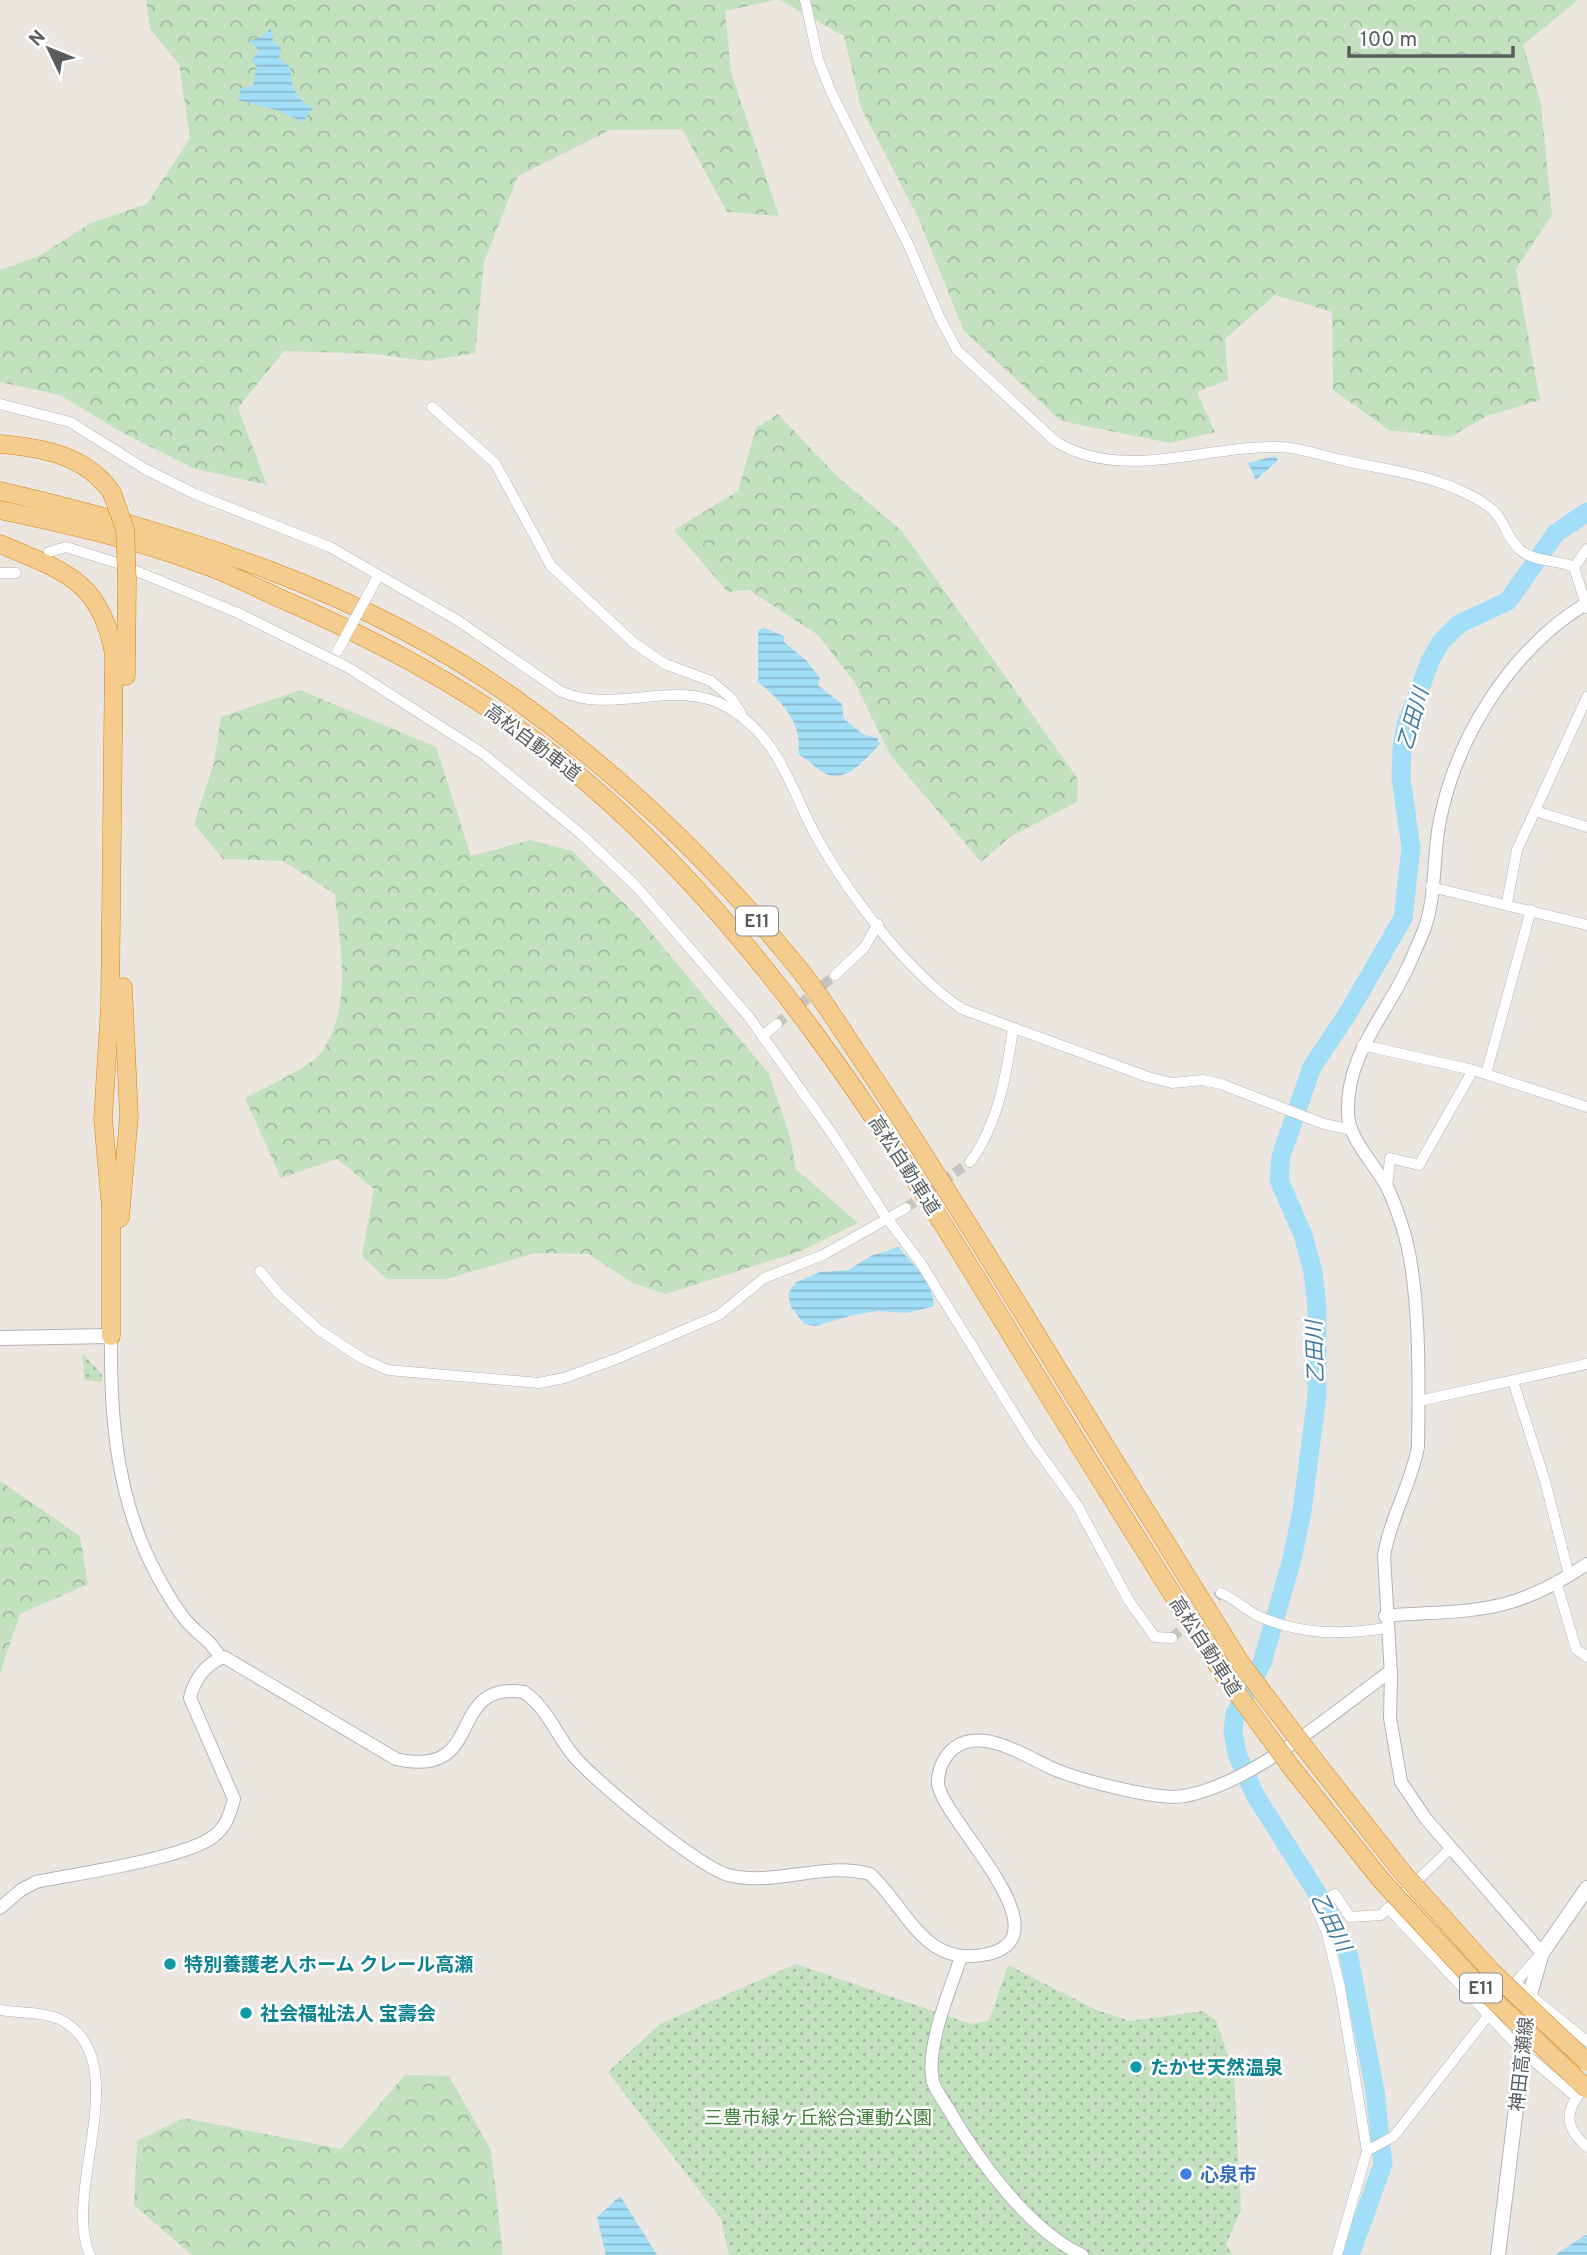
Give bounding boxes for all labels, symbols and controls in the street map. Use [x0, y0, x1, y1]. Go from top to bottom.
north arrow [14, 14, 84, 84]
scale bar [1349, 14, 1514, 58]
text: N [25, 26, 51, 52]
text: 100 m [1360, 27, 1417, 54]
water label: 乙田川 [1393, 683, 1437, 753]
street label: 高松自動車道 [479, 700, 585, 787]
road number: E11 [736, 906, 778, 936]
street label: 高松自動車道 [862, 1112, 944, 1220]
water label: 乙田川 [1302, 1318, 1331, 1384]
street label: 高松自動車道 [1163, 1593, 1245, 1701]
water label: 乙田川 [1303, 1888, 1357, 1959]
place label: 特別養護老人ホーム クレール高瀬 [184, 1954, 473, 1978]
marker: 特別養護老人ホーム クレール高瀬 [162, 1956, 178, 1972]
road number: E11 [1460, 1974, 1502, 2002]
place label: 社会福祉法人 宝壽会 [260, 2003, 436, 2027]
marker: 社会福祉法人 宝壽会 [238, 2005, 254, 2021]
street label: 神田高瀬線 [1506, 2016, 1540, 2113]
place label: たかせ天然温泉 [1150, 2057, 1283, 2081]
marker: たかせ天然温泉 [1128, 2059, 1144, 2075]
park label: 三豊市緑ヶ丘総合運動公園 [704, 2107, 932, 2131]
place label: 心泉市 [1200, 2164, 1257, 2188]
marker: 心泉市 [1178, 2166, 1194, 2182]

